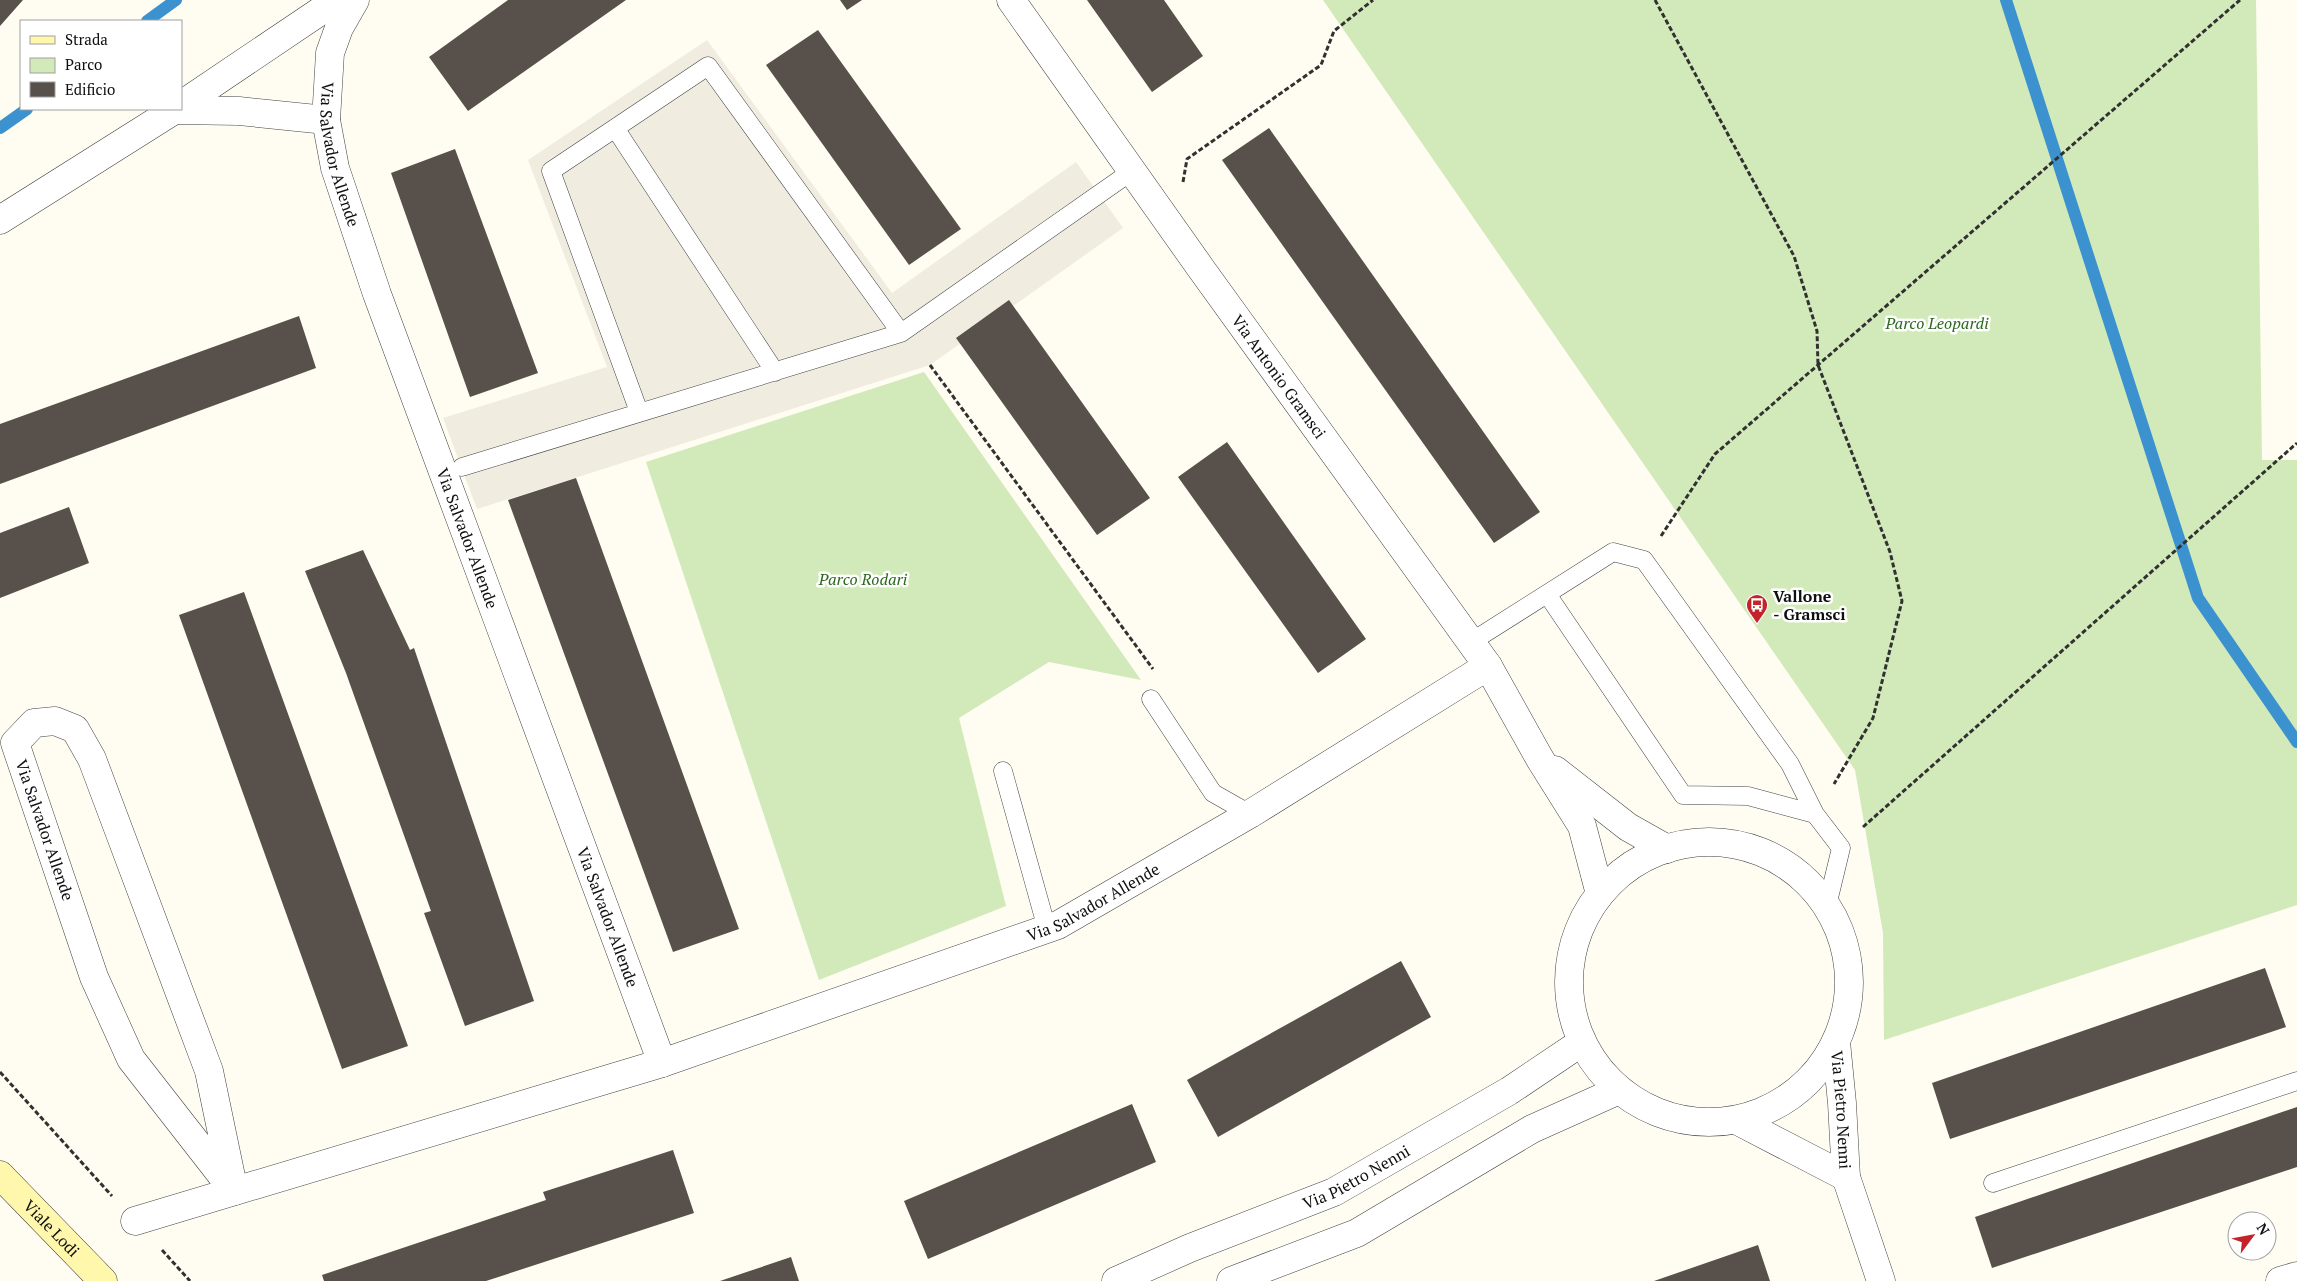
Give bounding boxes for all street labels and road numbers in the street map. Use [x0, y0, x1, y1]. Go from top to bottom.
street label: Via Salvador Allende [315, 81, 365, 230]
street label: Via Antonio Gramsci [1227, 310, 1331, 443]
street label: Via Salvador Allende [431, 465, 504, 611]
street label: Via Salvador Allende [11, 757, 79, 903]
street label: Via Salvador Allende [572, 844, 644, 990]
street label: Via Salvador Allende [1024, 858, 1164, 946]
street label: Via Pietro Nenni [1826, 1050, 1857, 1170]
street label: Via Pietro Nenni [1299, 1139, 1414, 1214]
street label: Viale Lodi [19, 1195, 85, 1262]

